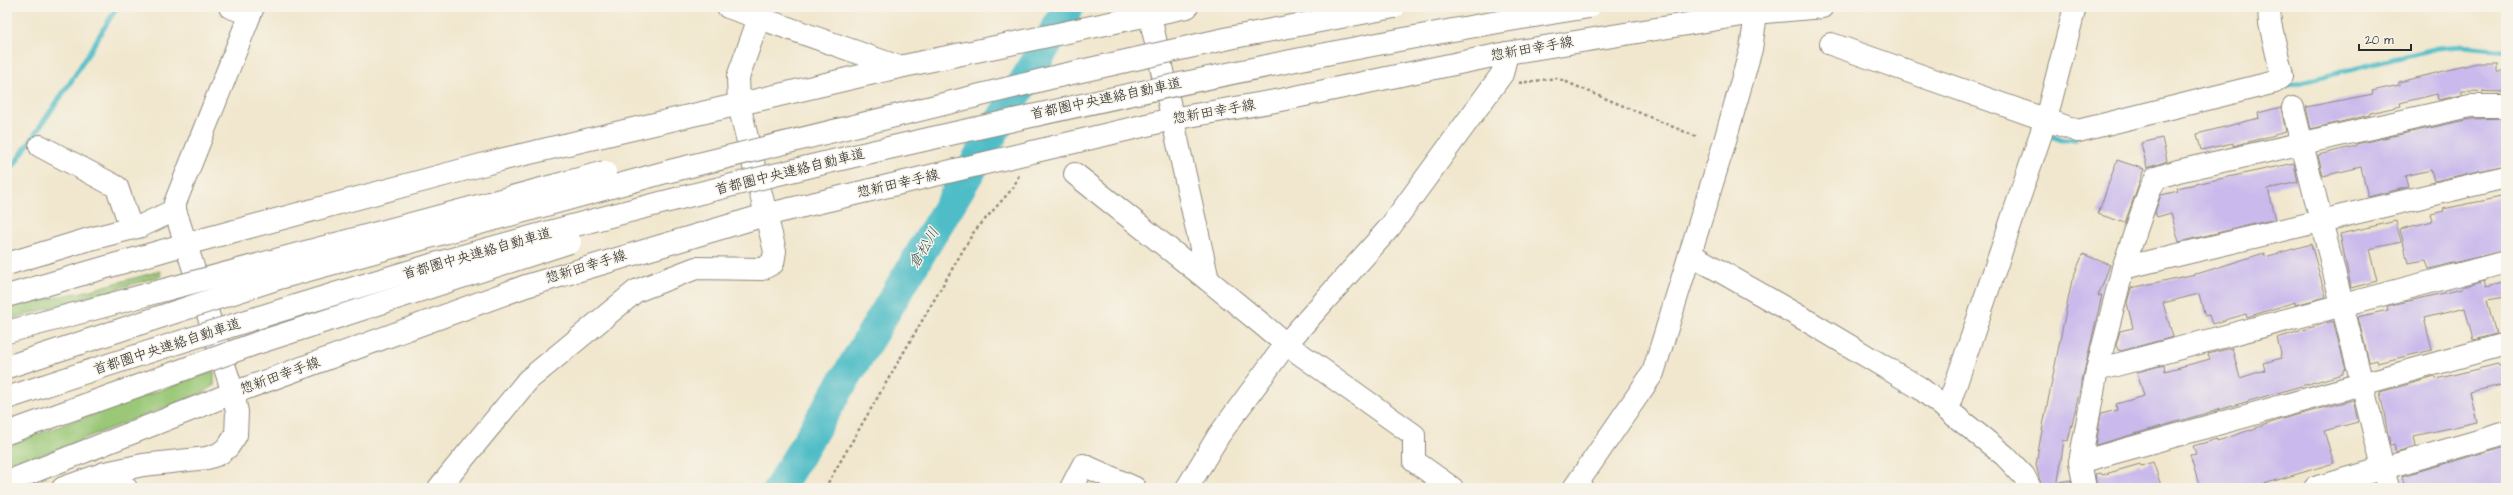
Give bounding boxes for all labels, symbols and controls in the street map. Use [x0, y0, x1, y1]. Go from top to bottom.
scale bar [2359, 26, 2411, 52]
street label: 惣新田幸手線 [1489, 32, 1575, 66]
text: 20 m [2365, 32, 2394, 49]
street label: 首都圏中央連絡自動車道 [1029, 73, 1183, 125]
street label: 惣新田幸手線 [1171, 95, 1257, 129]
street label: 首都圏中央連絡自動車道 [713, 144, 867, 200]
street label: 惣新田幸手線 [855, 165, 941, 203]
street label: 首都圏中央連絡自動車道 [400, 223, 554, 285]
water label: 倉松川 [903, 223, 945, 273]
street label: 惣新田幸手線 [543, 245, 629, 289]
street label: 首都圏中央連絡自動車道 [91, 314, 243, 380]
street label: 惣新田幸手線 [237, 352, 323, 400]

